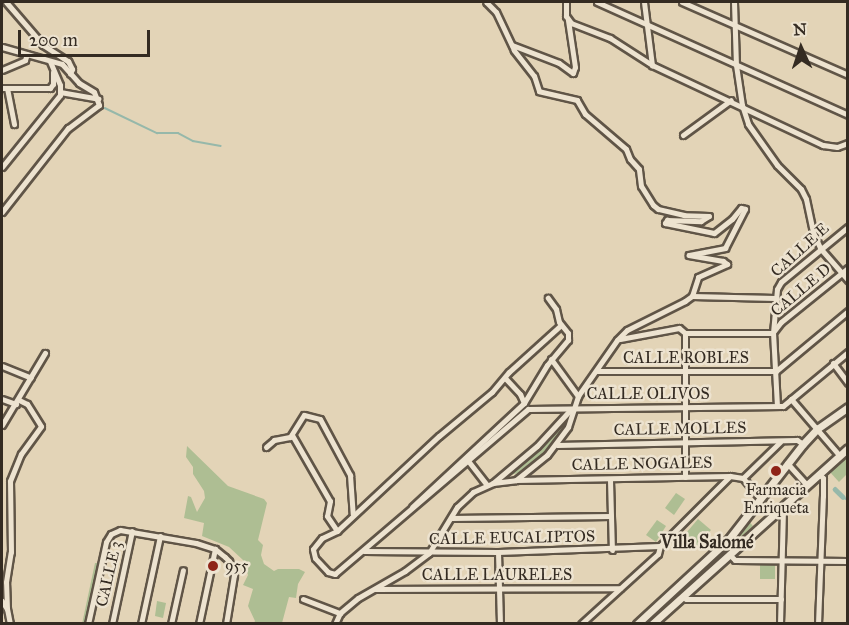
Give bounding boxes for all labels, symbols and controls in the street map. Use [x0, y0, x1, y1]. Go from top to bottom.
scale bar [21, 18, 153, 56]
north arrow [771, 18, 831, 78]
text: N [793, 20, 807, 39]
text: 200 m [29, 29, 78, 51]
street label: CALLE E [767, 219, 833, 281]
street label: CALLE D [767, 259, 835, 321]
street label: CALLE ROBLES [623, 348, 749, 368]
street label: CALLE OLIVOS [586, 384, 710, 404]
street label: CALLE MOLLES [613, 418, 747, 440]
street label: CALLE NOGALES [571, 453, 713, 475]
marker: Farmacia Enriqueta [769, 464, 783, 478]
place label: Farmacia Enriqueta [743, 480, 809, 518]
street label: CALLE EUCALIPTOS [429, 527, 595, 549]
district label: Villa Salomé [660, 531, 754, 553]
street label: CALLE 3 [92, 539, 126, 609]
place label: 955 [225, 556, 248, 576]
marker: 955 [206, 559, 220, 573]
street label: CALLE LAURELES [422, 565, 572, 585]

